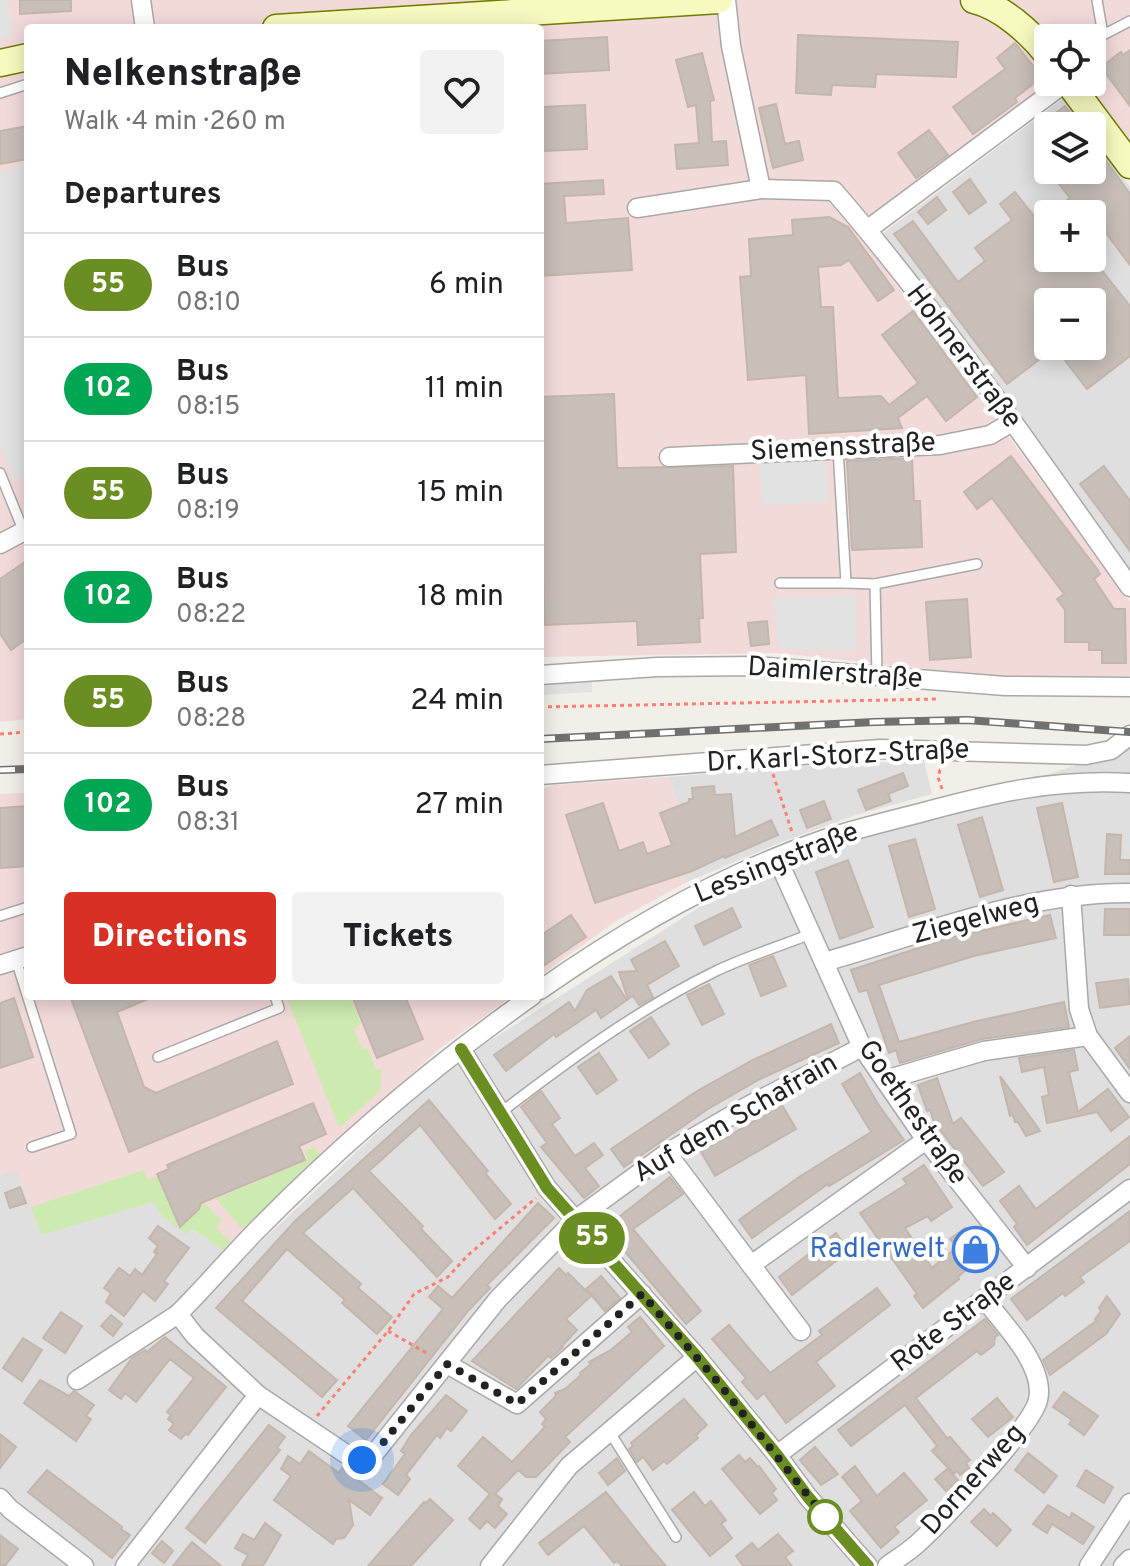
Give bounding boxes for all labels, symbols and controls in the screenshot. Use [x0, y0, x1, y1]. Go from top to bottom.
map controls [1034, 24, 1106, 360]
button: locate [1034, 24, 1106, 96]
button: heart [420, 50, 504, 134]
text: Nelkenstraße [64, 51, 302, 100]
text: Walk · 4 min · 260 m [64, 106, 286, 139]
button: layers [1034, 112, 1106, 184]
text: Departures [64, 177, 222, 214]
button: + [1034, 200, 1106, 272]
text: Bus [176, 250, 229, 287]
text: 55 [91, 267, 125, 303]
text: 6 min [429, 267, 504, 304]
street label: Hohnerstraße [897, 278, 1029, 436]
text: 08:10 [176, 287, 241, 320]
button: − [1034, 288, 1106, 360]
text: Bus [176, 354, 229, 391]
text: 102 [85, 371, 131, 407]
text: 11 min [425, 371, 504, 408]
text: 08:15 [176, 391, 240, 424]
street label: Siemensstraße [749, 425, 937, 471]
text: Bus [176, 458, 229, 495]
text: 55 [91, 475, 125, 511]
text: 15 min [417, 475, 504, 512]
text: 08:19 [176, 495, 240, 528]
text: Bus [176, 562, 229, 599]
text: 102 [85, 579, 131, 615]
text: 18 min [418, 579, 504, 616]
text: 08:22 [176, 599, 246, 632]
street label: Daimlerstraße [746, 650, 924, 698]
text: Bus [176, 666, 229, 703]
text: 55 [91, 683, 125, 719]
text: 24 min [410, 683, 504, 720]
text: 08:28 [176, 703, 246, 736]
street label: Dr. Karl-Storz-Straße [706, 732, 970, 782]
text: Bus [176, 770, 229, 807]
text: 102 [85, 787, 131, 823]
text: 27 min [415, 787, 504, 824]
text: 08:31 [176, 807, 240, 840]
street label: Lessingstraße [690, 815, 864, 913]
street label: Ziegelweg [909, 886, 1043, 954]
button: Directions [64, 892, 276, 984]
button: Tickets [292, 892, 504, 984]
street label: Goethestraße [849, 1033, 975, 1193]
street label: Auf dem Schafrain [627, 1046, 845, 1192]
line badge: 55 [556, 1212, 628, 1264]
text: 55 [575, 1220, 609, 1256]
shop icon: Radlerwelt [952, 1226, 1000, 1274]
place label: Radlerwelt [809, 1232, 945, 1268]
street label: Rote Straße [885, 1264, 1023, 1382]
street label: Dornerweg [914, 1416, 1034, 1544]
your location [342, 1440, 382, 1480]
unlabelled marker [808, 1500, 842, 1534]

